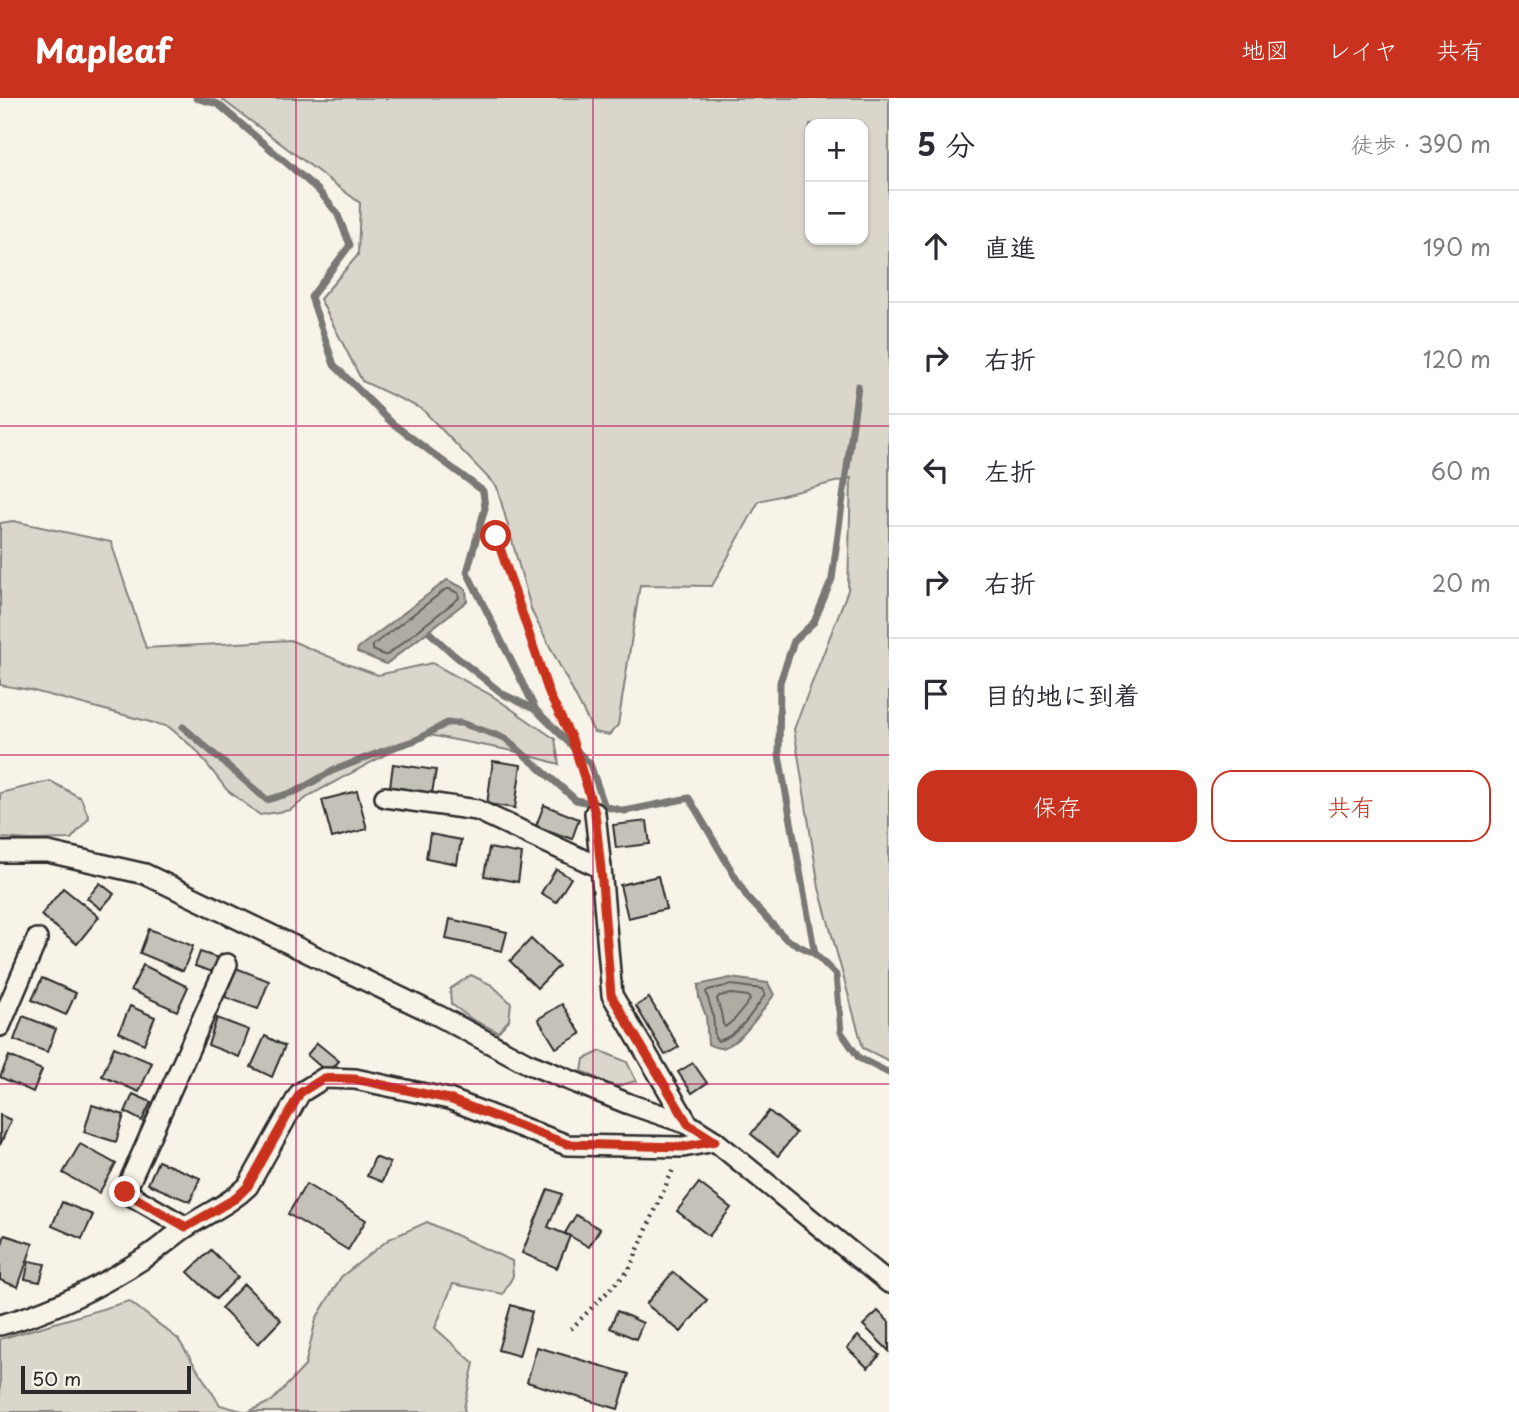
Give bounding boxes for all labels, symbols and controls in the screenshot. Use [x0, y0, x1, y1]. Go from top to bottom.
text: Mapleaf [35, 24, 171, 74]
text: 地図 [1241, 31, 1289, 67]
text: レイヤ [1327, 31, 1398, 67]
text: 共有 [1436, 31, 1484, 67]
map controls [805, 119, 868, 245]
button: + [805, 119, 868, 182]
text: 5 分 [917, 121, 975, 166]
text: 徒歩 · 390 m [1350, 126, 1491, 161]
button: − [805, 182, 868, 245]
icon: ahead [917, 227, 955, 265]
text: 直進 [984, 227, 1036, 266]
text: 190 m [1423, 229, 1491, 264]
icon: right [917, 339, 955, 377]
text: 右折 [984, 339, 1036, 378]
text: 120 m [1423, 341, 1491, 376]
icon: left [917, 451, 955, 489]
text: 左折 [984, 451, 1036, 490]
text: 60 m [1431, 453, 1491, 488]
route start [480, 520, 511, 551]
icon: right [917, 563, 955, 601]
text: 右折 [984, 563, 1036, 602]
text: 20 m [1432, 565, 1491, 600]
icon: arrive [917, 675, 955, 713]
text: 目的地に到着 [984, 675, 1140, 714]
button: 保存 [917, 770, 1197, 842]
button: 共有 [1211, 770, 1491, 842]
route end [109, 1176, 140, 1207]
scale bar [21, 1363, 191, 1395]
text: 50 m [32, 1364, 81, 1392]

